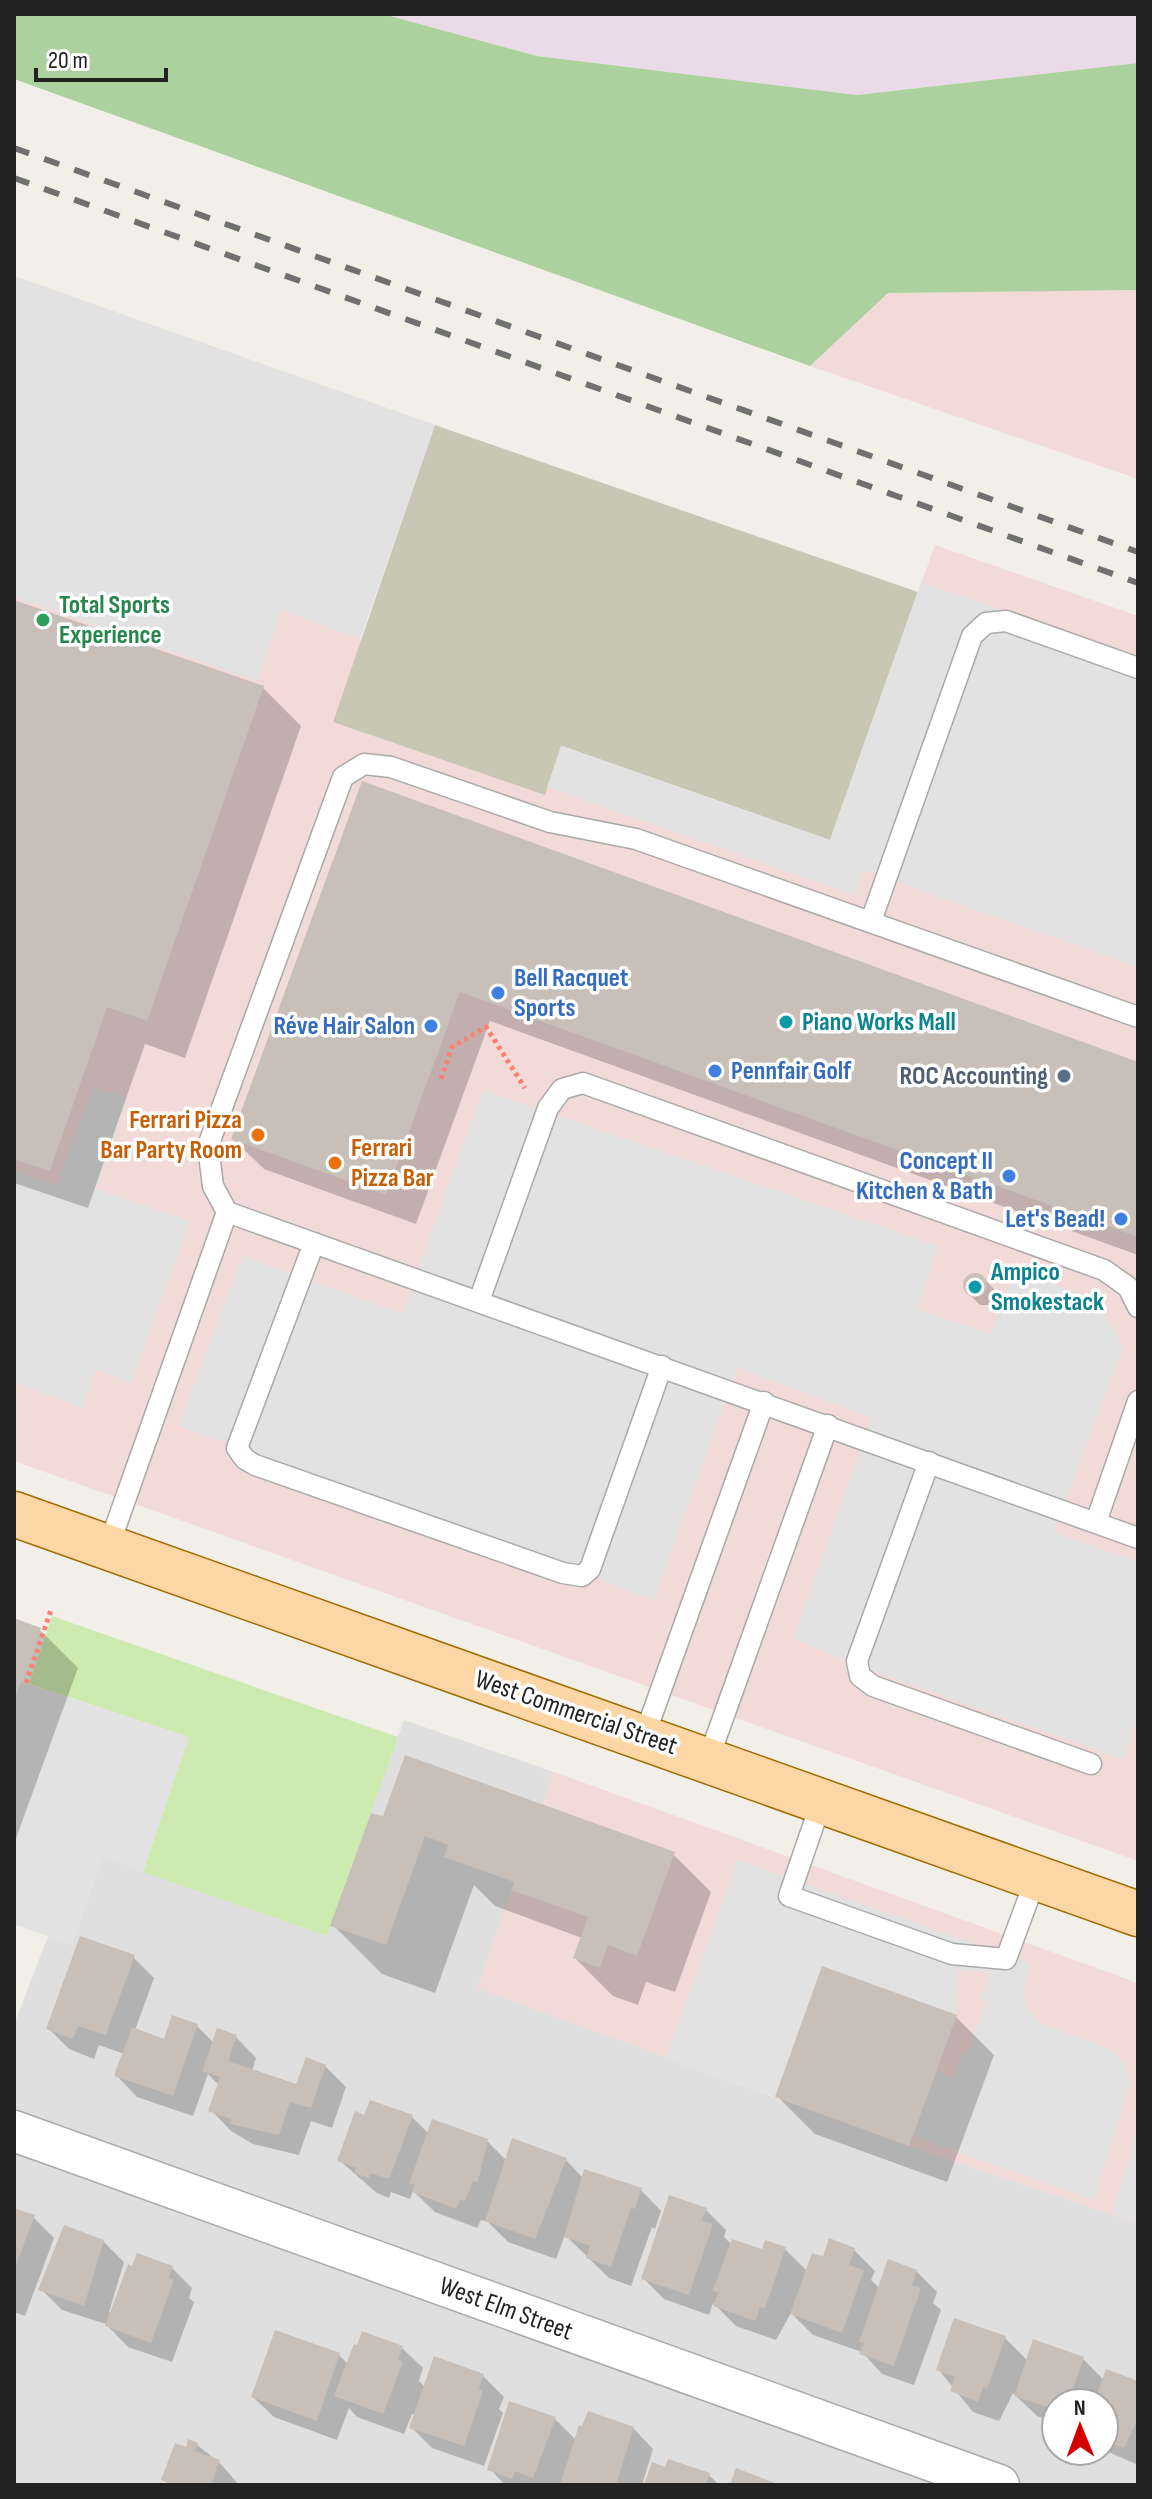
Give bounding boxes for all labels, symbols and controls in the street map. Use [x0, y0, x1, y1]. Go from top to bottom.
scale bar [36, 32, 166, 82]
text: 20 m [48, 46, 88, 75]
place label: Total Sports Experience [59, 590, 170, 651]
marker: Total Sports Experience [34, 611, 52, 629]
place label: Bell Racquet Sports [514, 963, 629, 1024]
marker: Bell Racquet Sports [489, 984, 507, 1002]
place label: Piano Works Mall [802, 1007, 956, 1038]
place label: Réve Hair Salon [273, 1011, 415, 1042]
marker: Piano Works Mall [777, 1013, 795, 1031]
marker: Réve Hair Salon [422, 1017, 440, 1035]
place label: Pennfair Golf [731, 1056, 852, 1087]
place label: ROC Accounting [899, 1061, 1048, 1092]
marker: Pennfair Golf [706, 1062, 724, 1080]
marker: ROC Accounting [1055, 1067, 1073, 1085]
place label: Ferrari Pizza Bar Party Room [100, 1105, 242, 1166]
marker: Ferrari Pizza Bar Party Room [249, 1126, 267, 1144]
place label: Ferrari Pizza Bar [351, 1133, 434, 1194]
place label: Concept II Kitchen & Bath [856, 1146, 993, 1207]
marker: Ferrari Pizza Bar [326, 1154, 344, 1172]
marker: Concept II Kitchen & Bath [1000, 1167, 1018, 1185]
place label: Let's Bead! [1005, 1204, 1105, 1235]
marker: Let's Bead! [1112, 1210, 1130, 1228]
place label: Ampico Smokestack [990, 1257, 1104, 1318]
marker: Ampico Smokestack [966, 1278, 984, 1296]
street label: West Commercial Street [471, 1664, 681, 1762]
street label: West Elm Street [435, 2271, 577, 2347]
north arrow [1040, 2387, 1120, 2467]
text: N [1074, 2395, 1086, 2422]

